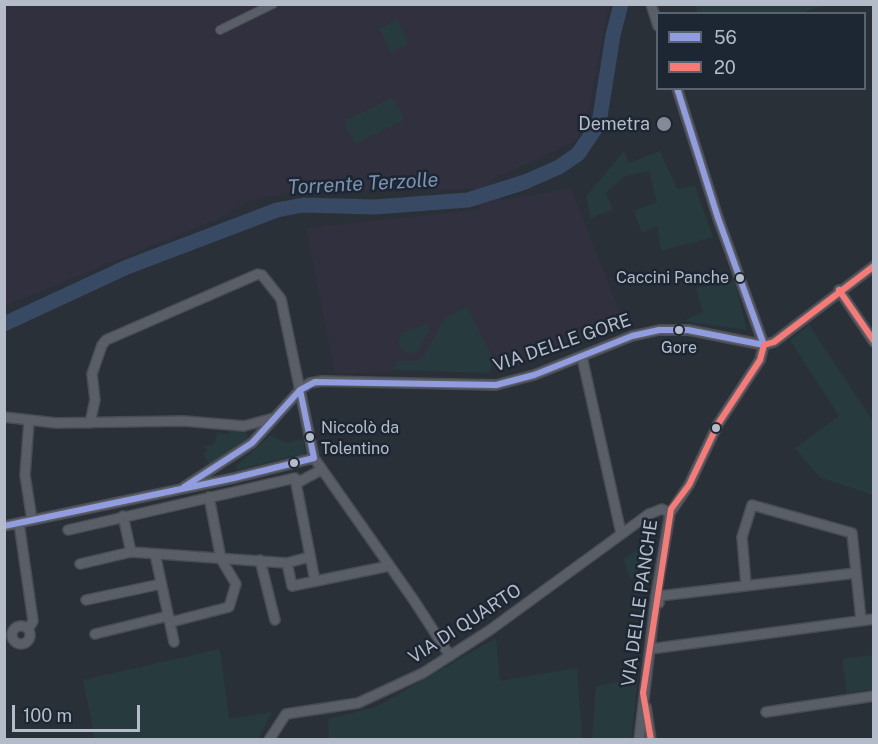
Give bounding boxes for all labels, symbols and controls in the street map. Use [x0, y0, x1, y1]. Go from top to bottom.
legend [656, 12, 866, 90]
text: 56 [714, 27, 737, 48]
text: 20 [714, 57, 736, 78]
place label: Demetra [578, 113, 650, 135]
marker: Demetra [655, 115, 673, 133]
water label: Torrente Terzolle [287, 168, 439, 200]
place label: Caccini Panche [616, 268, 729, 288]
marker: Caccini Panche [734, 272, 746, 284]
street label: VIA DELLE GORE [490, 309, 634, 377]
marker: Gore [673, 324, 685, 336]
place label: Gore [661, 338, 697, 358]
place label: Niccolò da Tolentino [321, 418, 399, 456]
unlabelled marker [710, 422, 722, 434]
marker: Niccolò da Tolentino [304, 431, 316, 443]
unlabelled marker [288, 457, 300, 469]
street label: VIA DELLE PANCHE [618, 518, 662, 688]
street label: VIA DI QUARTO [405, 580, 525, 668]
scale bar [15, 693, 142, 731]
text: 100 m [23, 705, 72, 726]

